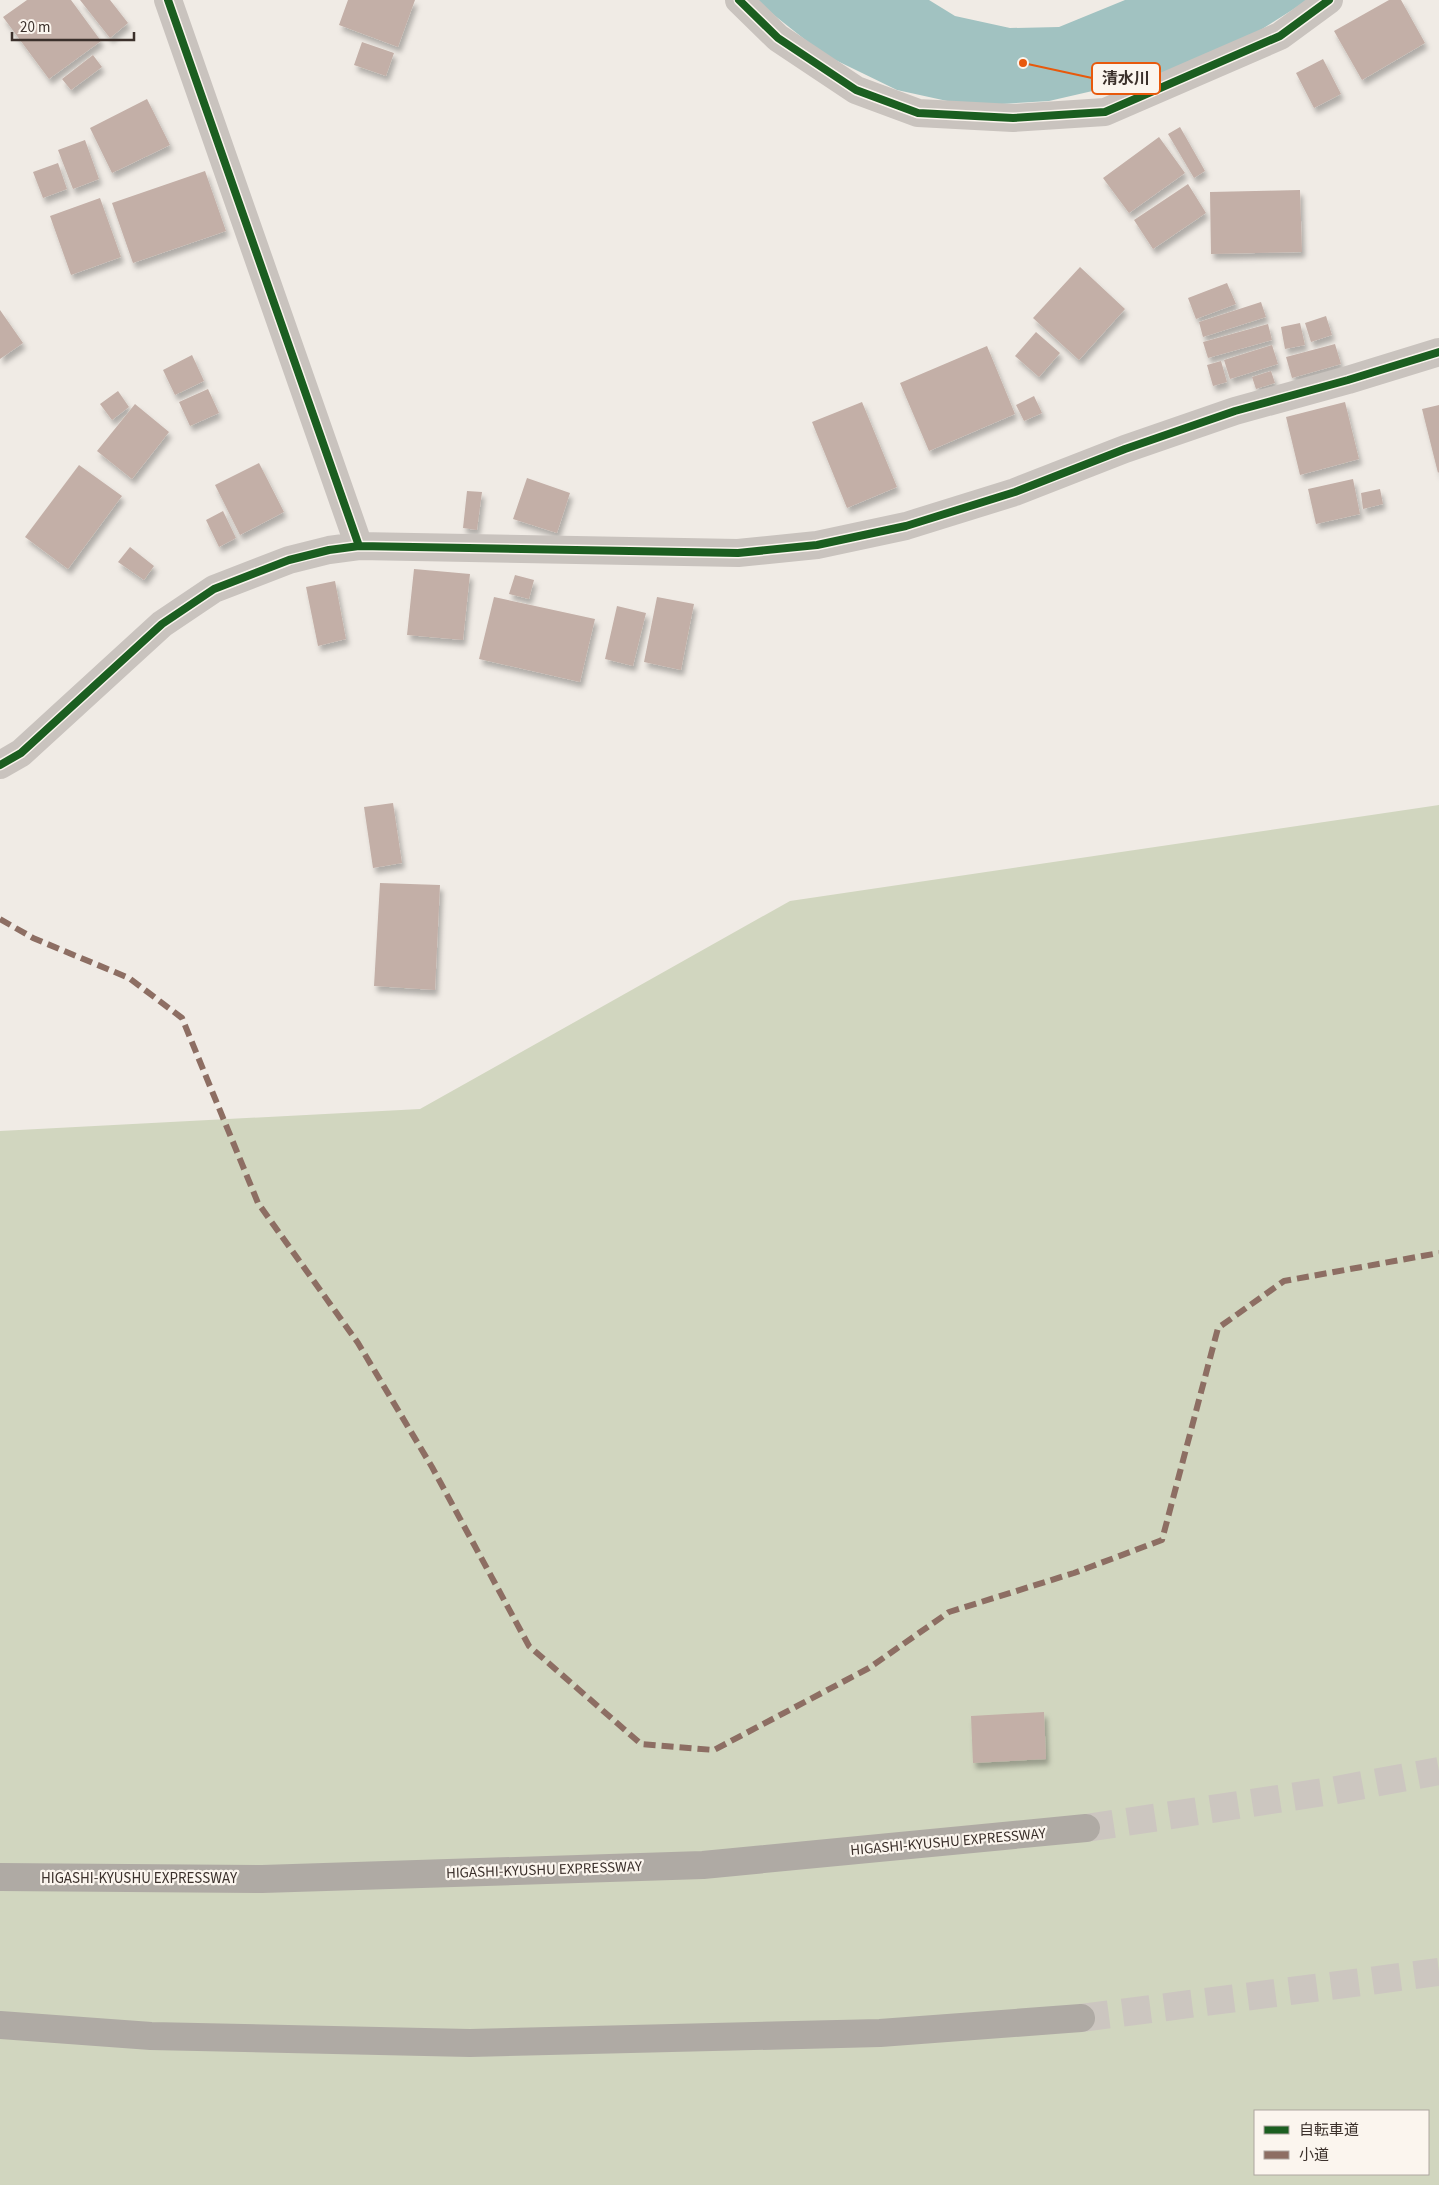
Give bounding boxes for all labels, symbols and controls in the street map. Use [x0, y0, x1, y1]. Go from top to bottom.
scale bar [12, 10, 135, 42]
text: 20 m [20, 17, 50, 38]
callout: 清水川 [1092, 63, 1160, 94]
text: 清水川 [1102, 68, 1150, 90]
street label: HIGASHI-KYUSHU EXPRESSWAY [849, 1823, 1047, 1861]
street label: HIGASHI-KYUSHU EXPRESSWAY [446, 1856, 643, 1884]
street label: HIGASHI-KYUSHU EXPRESSWAY [41, 1868, 238, 1889]
legend [1254, 2110, 1429, 2175]
text: 自転車道 [1299, 2120, 1359, 2141]
text: 小道 [1299, 2145, 1329, 2166]

